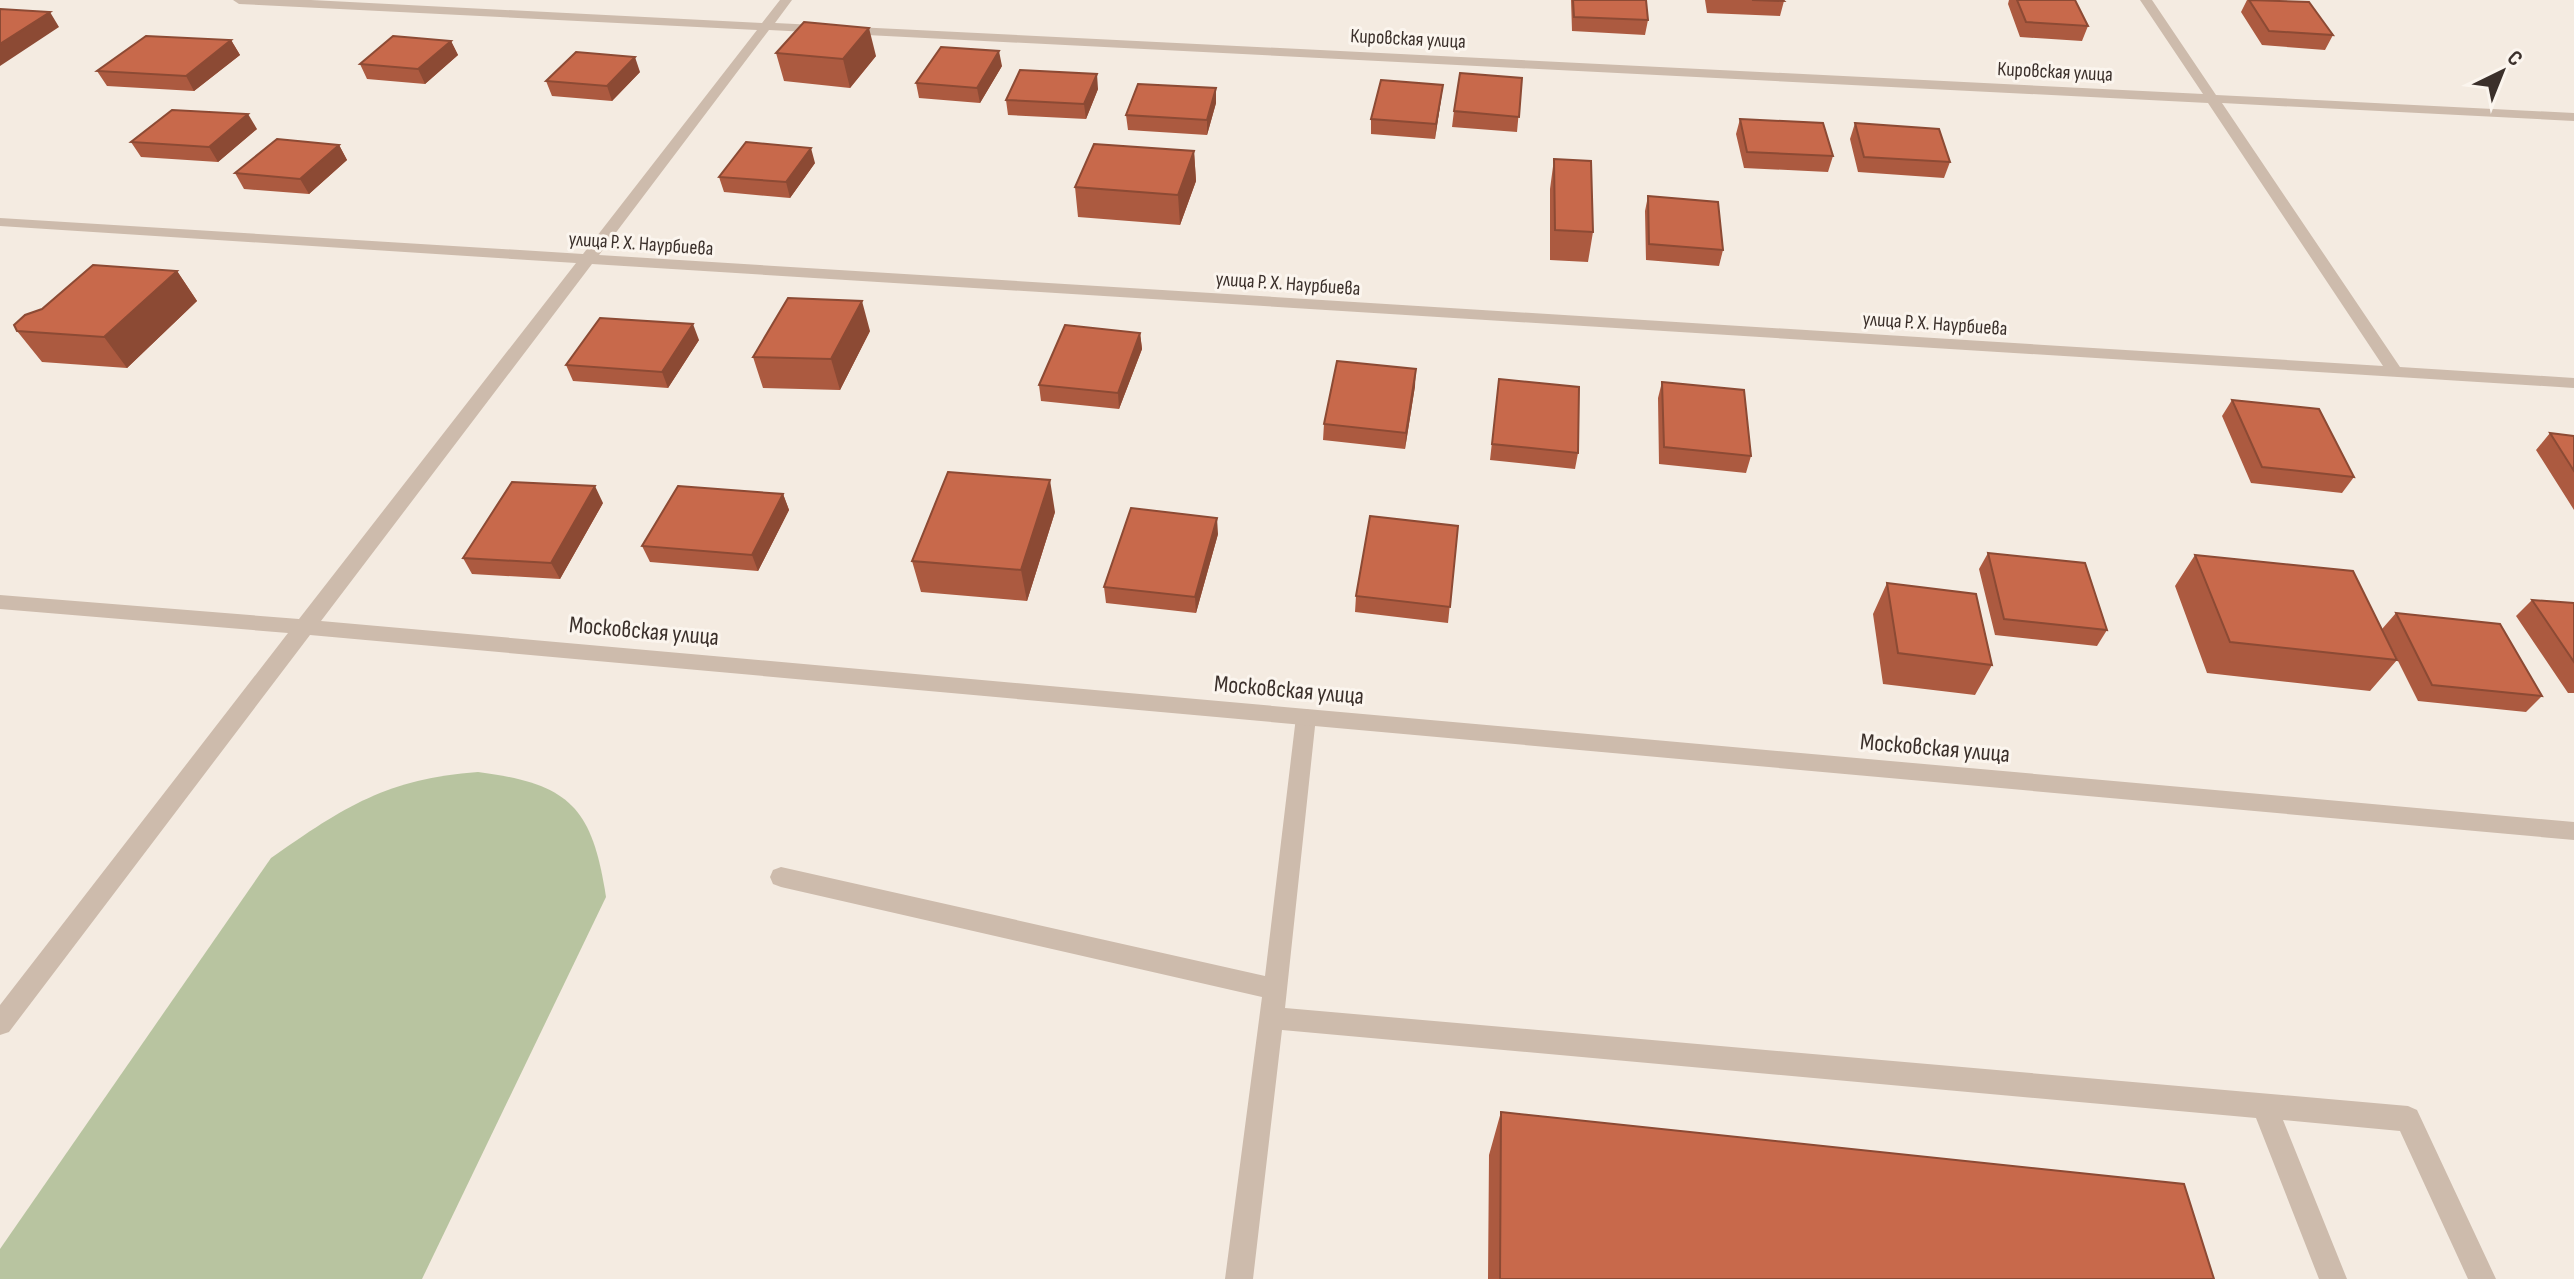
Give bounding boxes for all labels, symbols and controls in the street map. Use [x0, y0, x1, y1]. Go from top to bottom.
street label: Кировская улица [1350, 24, 1466, 54]
north arrow [2462, 32, 2542, 112]
text: С [2501, 45, 2528, 72]
street label: Кировская улица [1997, 57, 2113, 87]
street label: улица Р. Х. Наурбиева [568, 227, 714, 261]
street label: улица Р. Х. Наурбиева [1215, 267, 1361, 301]
street label: улица Р. Х. Наурбиева [1862, 307, 2008, 341]
street label: Московская улица [568, 610, 720, 652]
street label: Московская улица [1213, 669, 1365, 711]
street label: Московская улица [1859, 727, 2011, 769]

